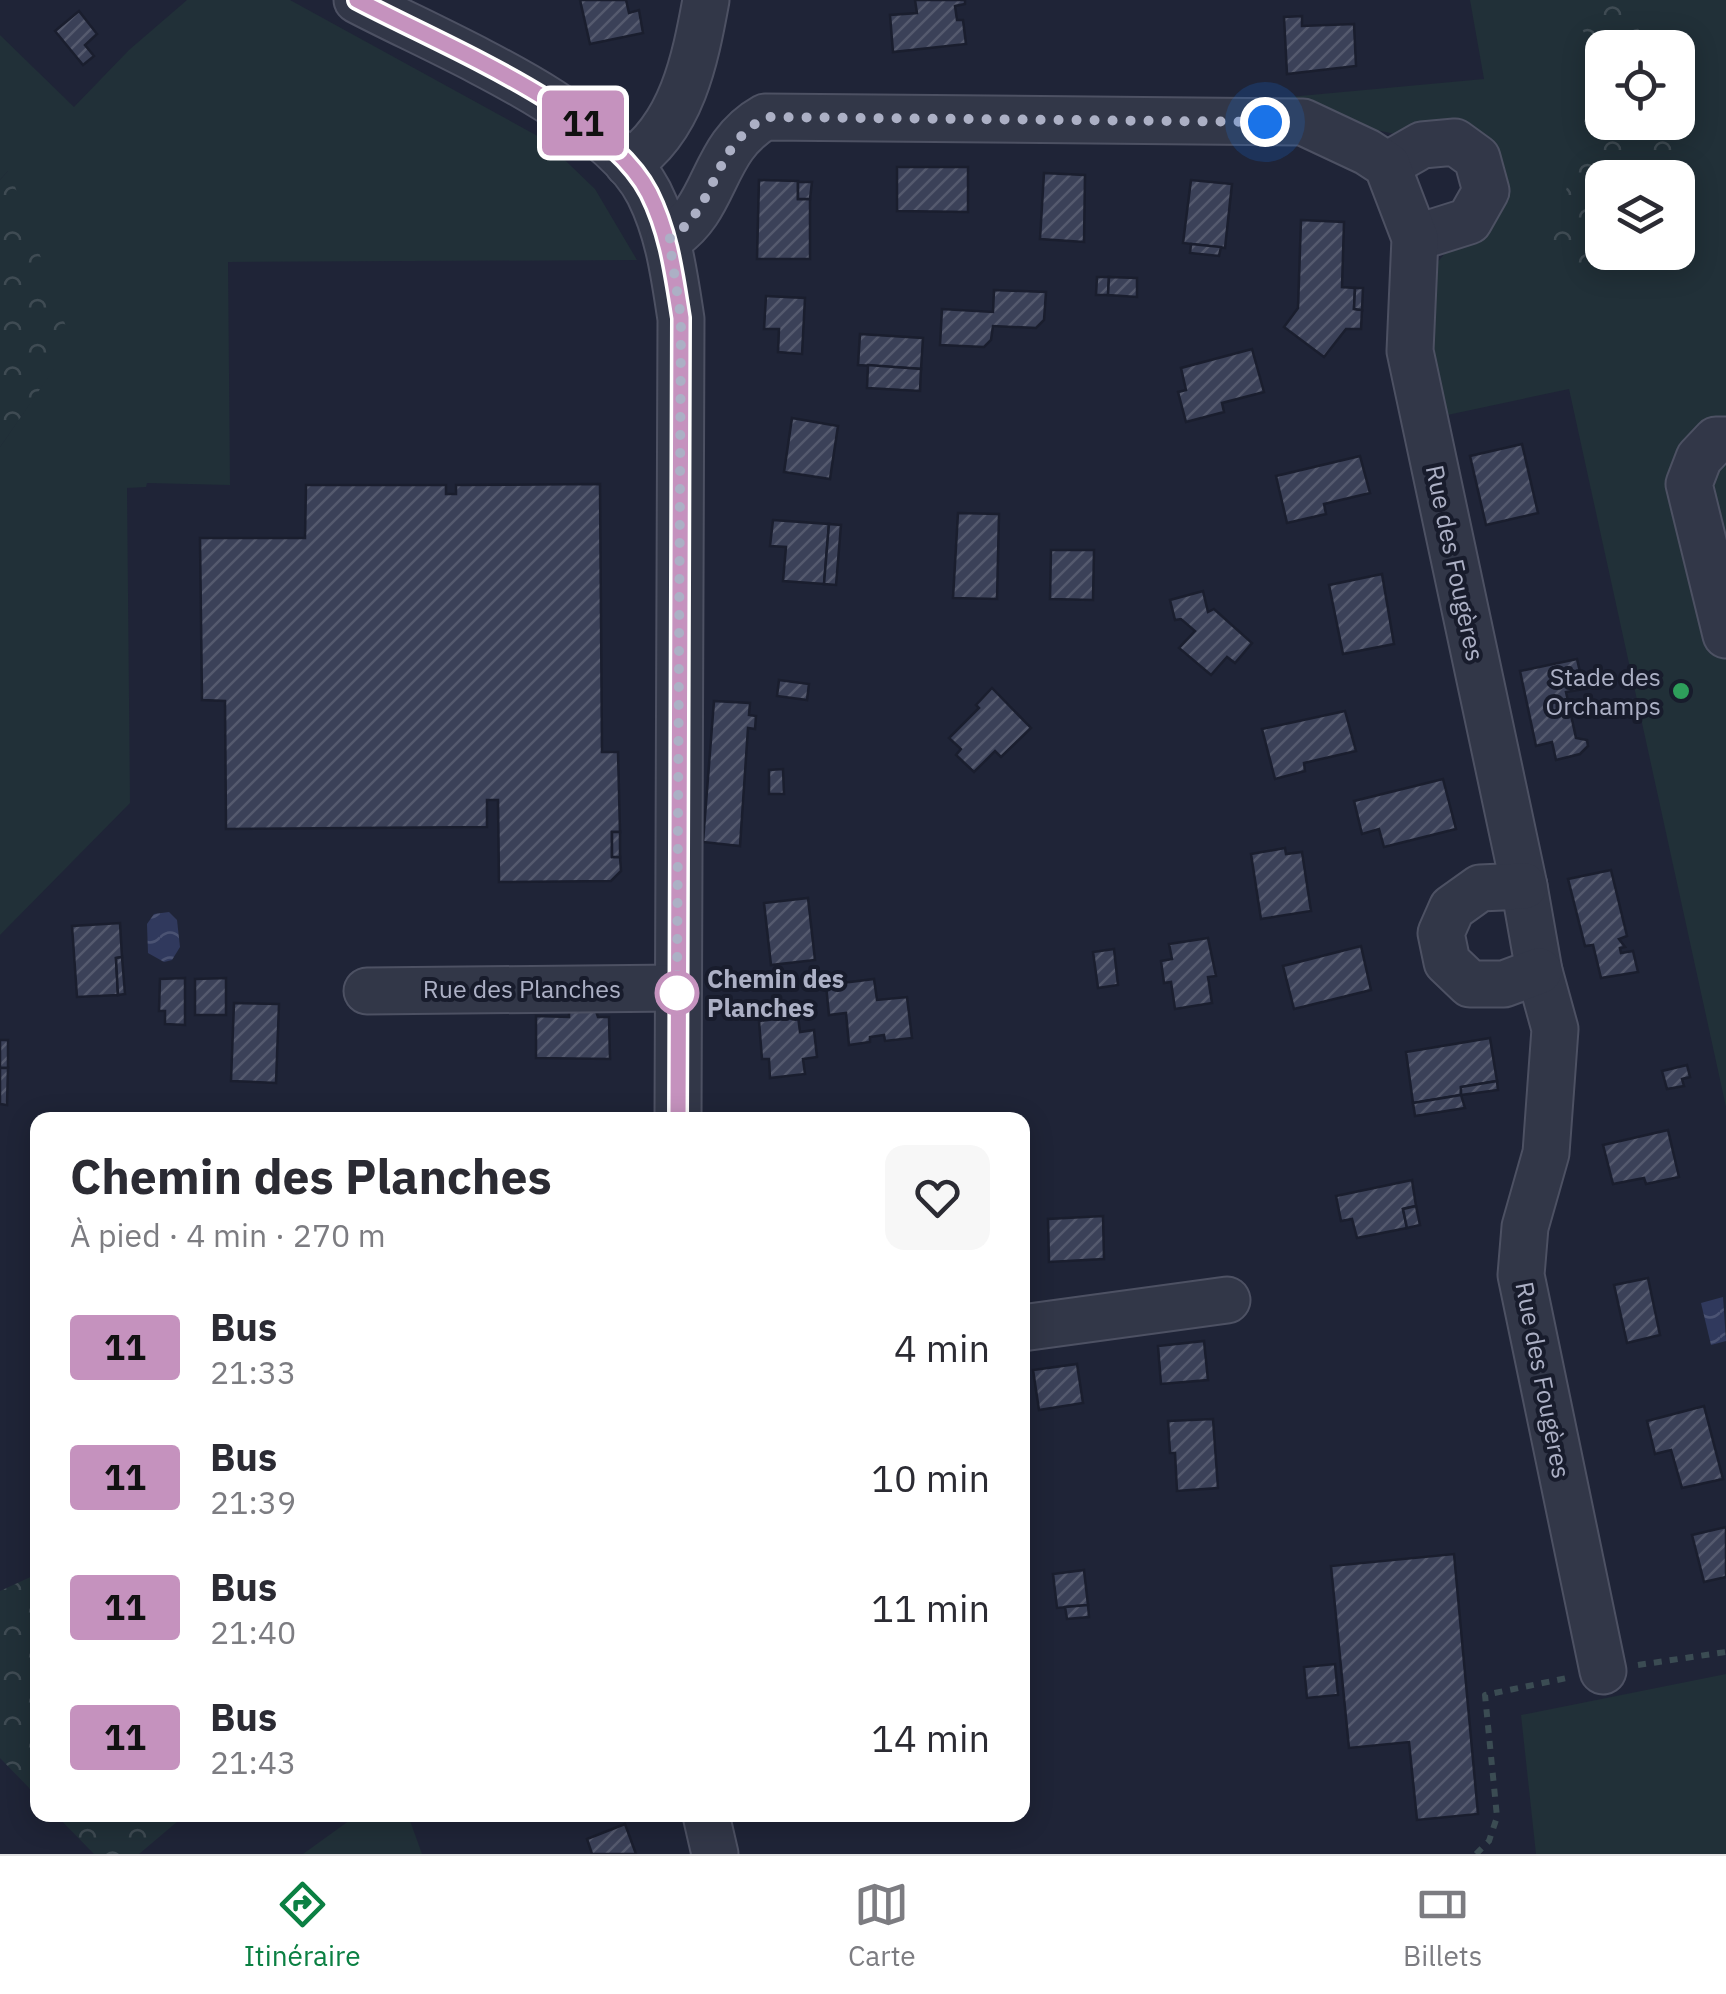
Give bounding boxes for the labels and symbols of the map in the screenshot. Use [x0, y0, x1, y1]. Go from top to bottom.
line badge: 11 [538, 90, 628, 156]
your location [1240, 97, 1290, 147]
street label: Rue des Fougères [1419, 462, 1492, 664]
place label: Stade des Orchamps [1546, 660, 1661, 722]
marker: Stade des Orchamps [1670, 680, 1692, 702]
place label: Chemin des Planches [707, 962, 844, 1024]
street label: Rue des Planches [423, 972, 621, 1005]
marker: Chemin des Planches [656, 972, 698, 1014]
street label: Rue des Fougères [1508, 1279, 1579, 1481]

